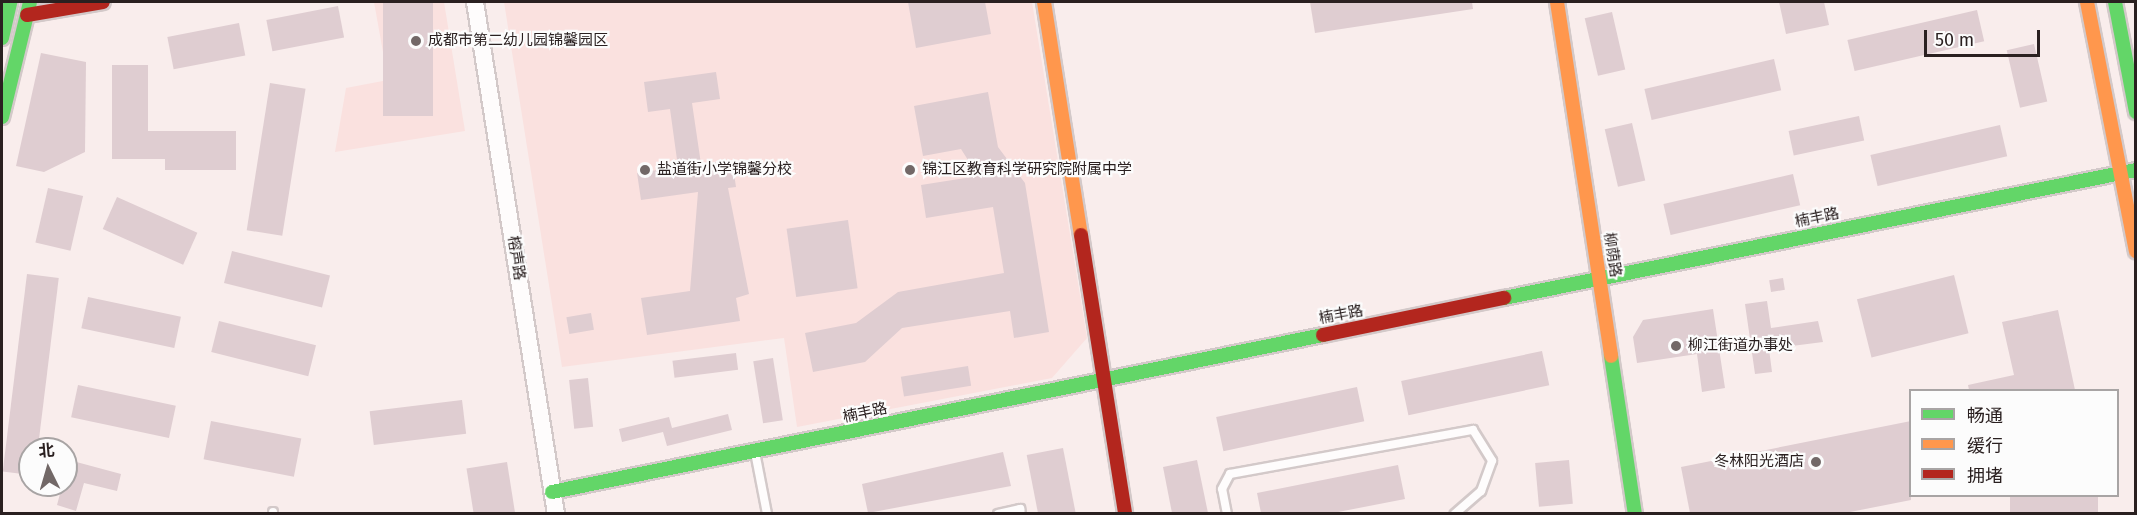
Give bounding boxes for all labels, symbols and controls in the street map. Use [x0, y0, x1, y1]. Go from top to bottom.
scale bar [1927, 18, 2042, 56]
text: 50 m [1935, 29, 1974, 51]
place label: 成都市第二幼儿园锦馨园区 [428, 32, 608, 50]
marker: 成都市第二幼儿园锦馨园区 [409, 34, 423, 48]
place label: 盐道街小学锦馨分校 [657, 161, 792, 179]
place label: 锦江区教育科学研究院附属中学 [922, 161, 1132, 179]
marker: 盐道街小学锦馨分校 [638, 163, 652, 177]
marker: 锦江区教育科学研究院附属中学 [903, 163, 917, 177]
street label: 楠丰路 [1793, 205, 1841, 231]
street label: 柳荫路 [1600, 231, 1624, 279]
street label: 榕声路 [504, 234, 528, 282]
street label: 楠丰路 [1317, 302, 1365, 328]
place label: 柳江街道办事处 [1688, 337, 1793, 355]
marker: 柳江街道办事处 [1669, 339, 1683, 353]
legend [1909, 389, 2119, 497]
street label: 楠丰路 [841, 400, 889, 426]
text: 畅通 [1967, 405, 2003, 427]
text: 缓行 [1967, 435, 2003, 457]
north arrow [18, 437, 78, 497]
text: 北 [38, 440, 55, 461]
place label: 冬林阳光酒店 [1714, 453, 1804, 471]
marker: 冬林阳光酒店 [1809, 455, 1823, 469]
text: 拥堵 [1967, 465, 2003, 487]

